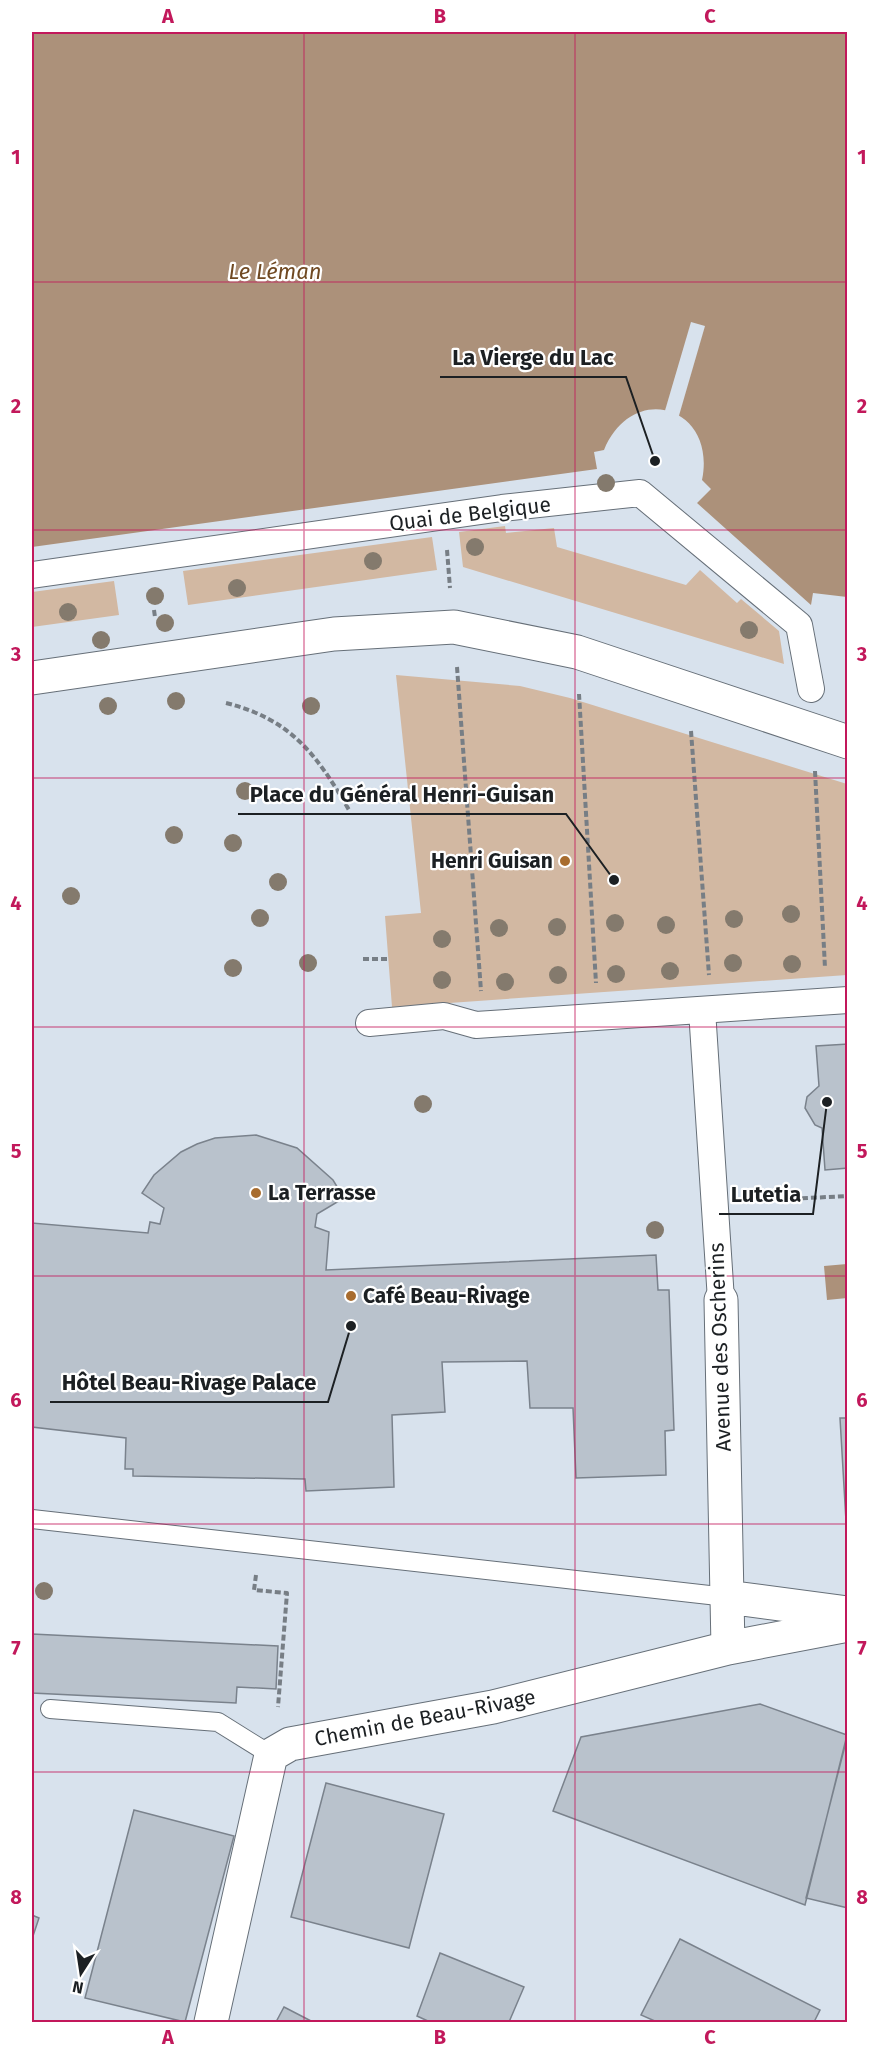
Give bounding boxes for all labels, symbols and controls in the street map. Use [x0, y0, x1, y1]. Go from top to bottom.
text: A [161, 4, 175, 28]
text: B [434, 4, 446, 28]
text: C [704, 4, 716, 28]
text: 1 [11, 145, 21, 169]
text: 1 [857, 145, 867, 169]
water label: Le Léman [229, 258, 321, 285]
callout: La Vierge du Lac [440, 337, 626, 377]
text: La Vierge du Lac [452, 344, 614, 371]
text: 2 [11, 394, 21, 418]
text: 2 [857, 394, 867, 418]
street label: Quai de Belgique [388, 491, 552, 537]
text: 3 [10, 642, 21, 666]
text: 3 [856, 642, 867, 666]
callout: Place du Général Henri-Guisan [238, 774, 566, 814]
text: Place du Général Henri-Guisan [250, 781, 554, 808]
place label: Henri Guisan [431, 848, 553, 874]
marker: Henri Guisan [558, 854, 572, 868]
text: 4 [10, 891, 22, 915]
text: 4 [856, 891, 868, 915]
text: 5 [11, 1139, 22, 1163]
text: 5 [857, 1139, 868, 1163]
callout: Lutetia [719, 1174, 813, 1214]
place label: La Terrasse [268, 1180, 376, 1206]
text: Lutetia [731, 1181, 801, 1208]
marker: La Terrasse [249, 1186, 263, 1200]
street label: Avenue des Oscherins [703, 1242, 737, 1452]
place label: Café Beau-Rivage [363, 1283, 530, 1309]
marker: Café Beau-Rivage [344, 1289, 358, 1303]
callout: Hôtel Beau-Rivage Palace [50, 1362, 328, 1402]
text: Hôtel Beau-Rivage Palace [62, 1369, 316, 1396]
text: 6 [10, 1388, 22, 1412]
text: 6 [856, 1388, 868, 1412]
text: 7 [11, 1636, 21, 1660]
text: 7 [857, 1636, 867, 1660]
street label: Chemin de Beau-Rivage [312, 1684, 538, 1752]
text: 8 [10, 1885, 22, 1909]
text: 8 [856, 1885, 868, 1909]
north arrow [51, 1943, 111, 2003]
text: N [71, 1977, 85, 1998]
text: A [161, 2025, 175, 2049]
text: B [434, 2025, 446, 2049]
text: C [704, 2025, 716, 2049]

